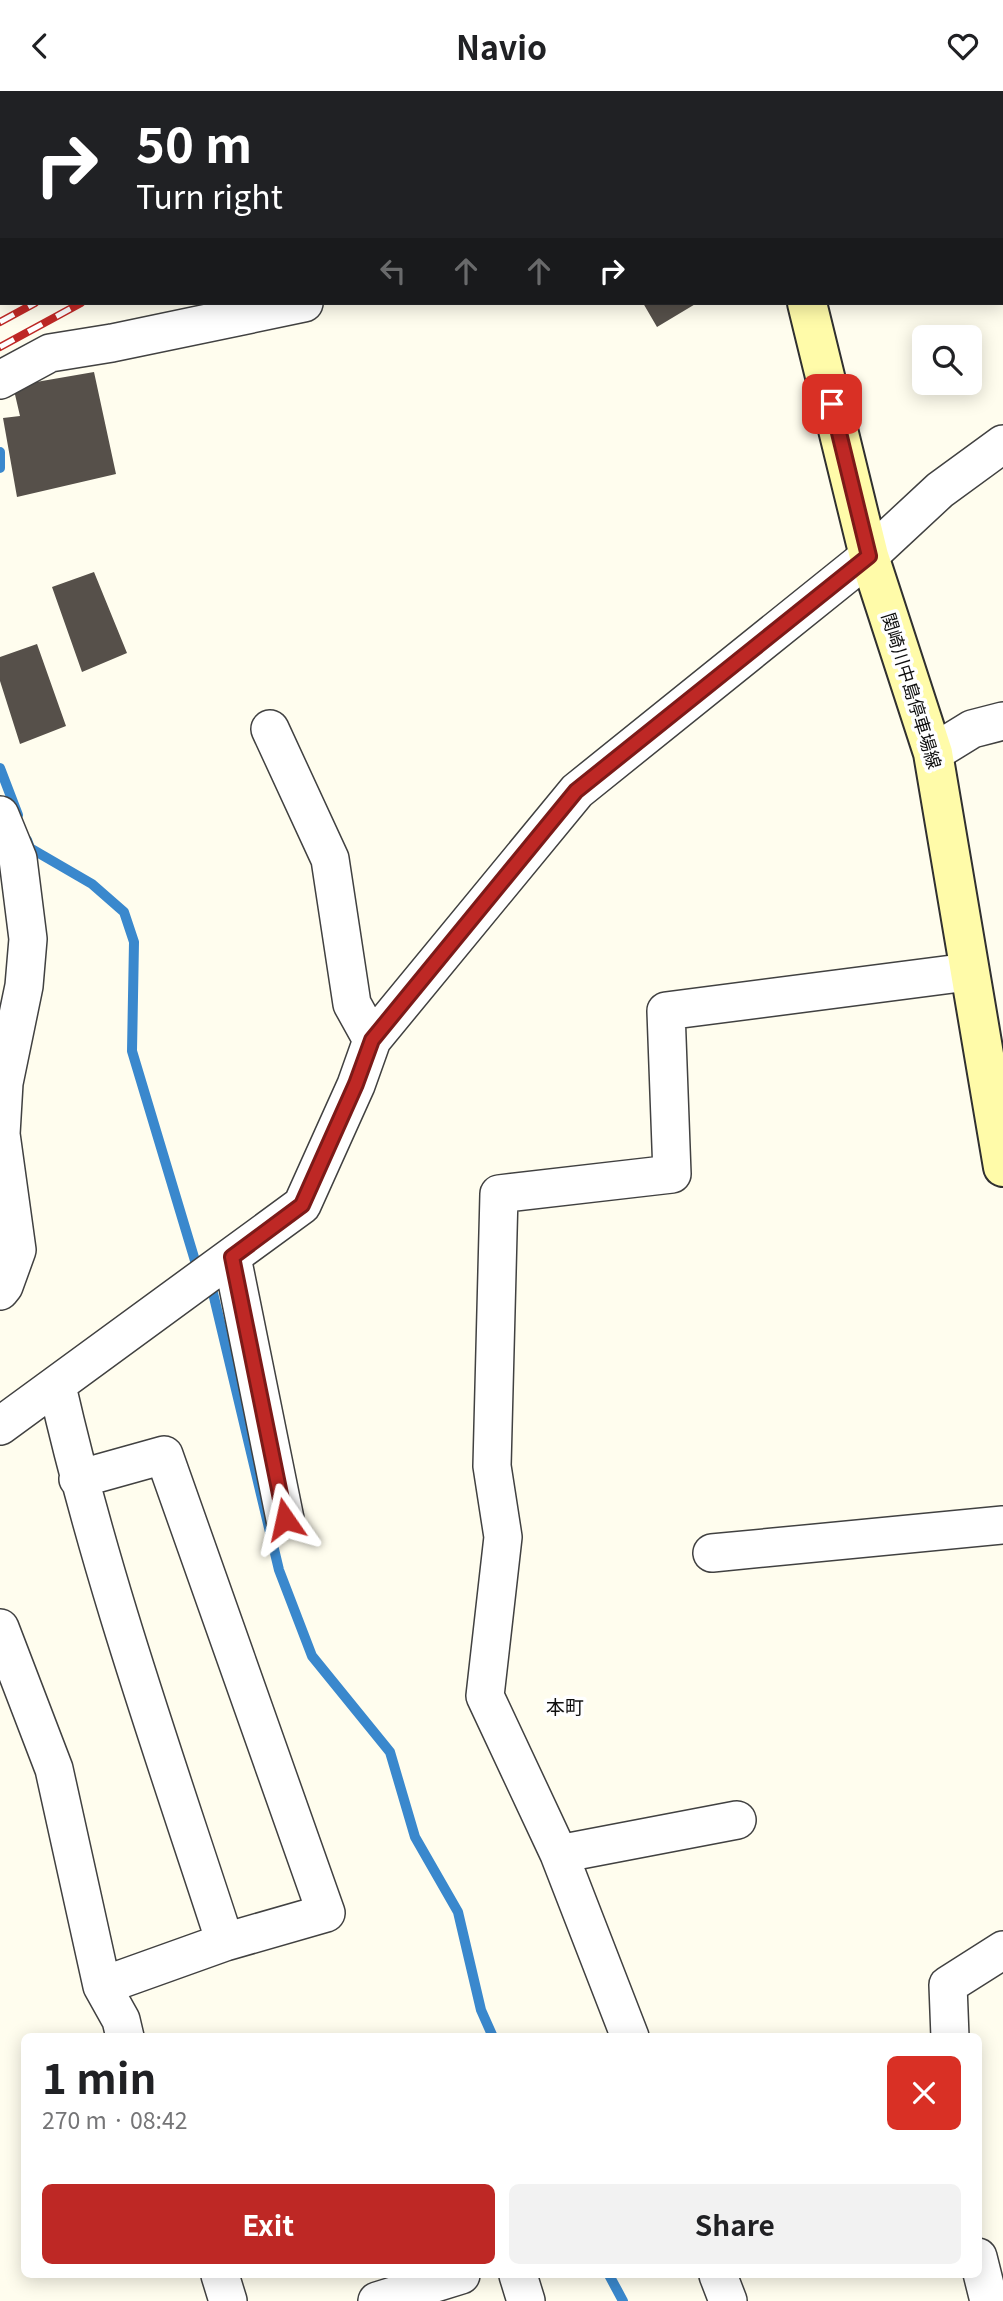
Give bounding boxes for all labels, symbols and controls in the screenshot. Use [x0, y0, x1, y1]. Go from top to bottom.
text: Navio [456, 23, 547, 69]
icon: back [21, 27, 59, 65]
icon: heart [944, 27, 982, 65]
text: 50 m [136, 106, 252, 177]
icon: right [21, 119, 112, 210]
text: Turn right [136, 172, 283, 218]
icon: left [374, 252, 412, 290]
icon: ahead [447, 252, 485, 290]
icon: ahead [520, 252, 558, 290]
icon: right [593, 252, 631, 290]
map controls [912, 325, 982, 395]
button: search [912, 325, 982, 395]
pin [802, 374, 862, 434]
icon: arrive [813, 385, 851, 423]
street label: 関崎川中島停車場線 [877, 609, 949, 772]
position arrow [248, 1482, 322, 1556]
district label: 本町 [546, 1692, 584, 1719]
text: 1 min [42, 2045, 157, 2106]
button: close [887, 2056, 961, 2130]
text: 270 m · 08:42 [42, 2102, 187, 2136]
button: Exit [42, 2184, 495, 2264]
button: Share [509, 2184, 961, 2264]

